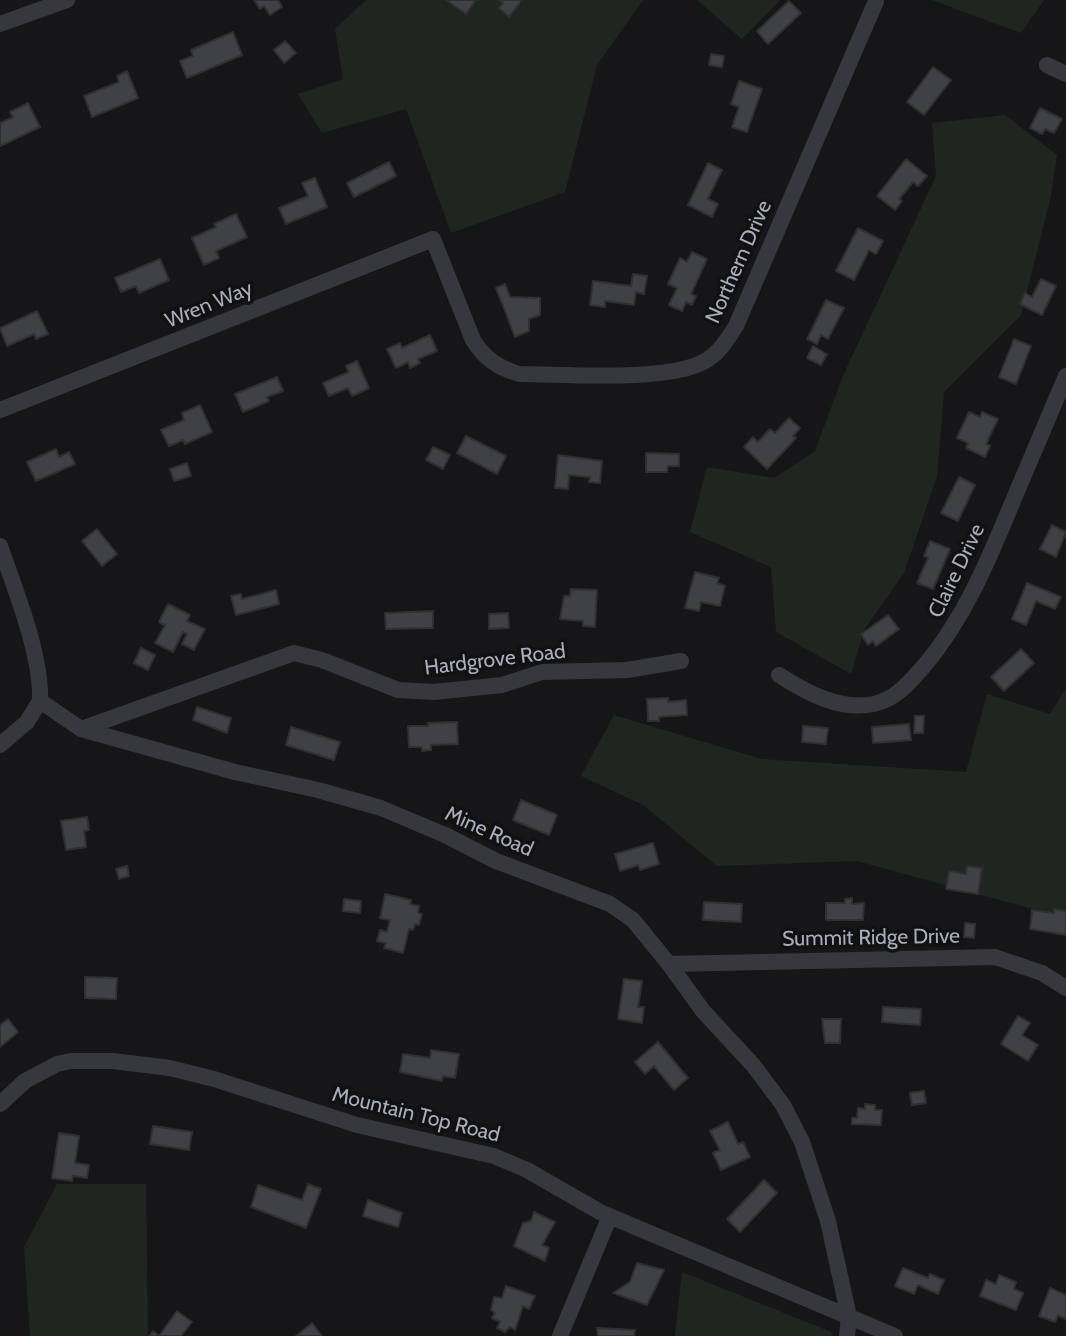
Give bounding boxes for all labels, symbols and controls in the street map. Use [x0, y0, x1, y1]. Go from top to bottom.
street label: Northern Drive [701, 197, 777, 327]
street label: Wren Way [162, 276, 256, 334]
street label: Claire Drive [923, 520, 991, 622]
street label: Hardgrove Road [423, 639, 567, 681]
street label: Mine Road [441, 801, 537, 863]
street label: Summit Ridge Drive [782, 924, 960, 952]
street label: Mountain Top Road [329, 1082, 503, 1148]

